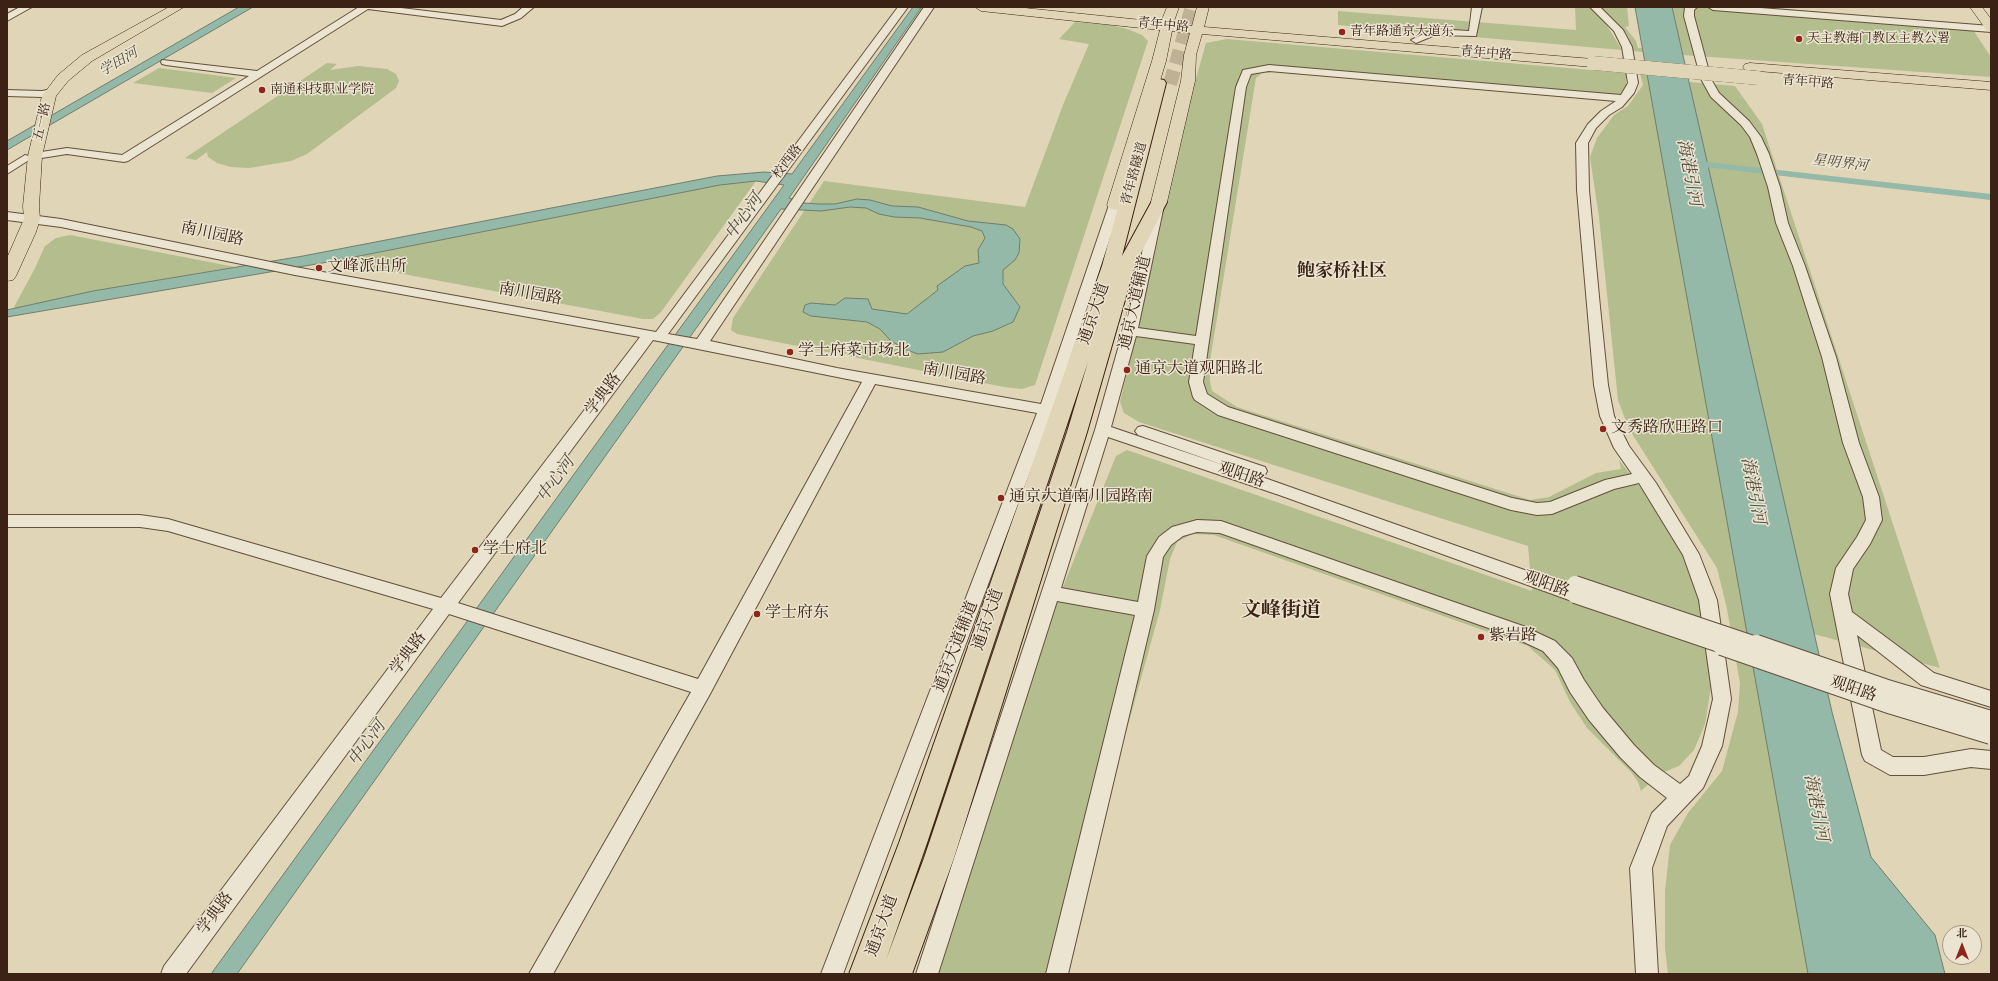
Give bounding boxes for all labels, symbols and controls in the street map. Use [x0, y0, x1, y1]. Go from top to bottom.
street label: 青年中路 [1136, 16, 1190, 36]
place label: 青年路通京大道东 [1350, 24, 1454, 40]
marker: 青年路通京大道东 [1337, 27, 1347, 37]
place label: 天主教海门教区主教公署 [1807, 31, 1950, 47]
marker: 天主教海门教区主教公署 [1794, 34, 1804, 44]
street label: 青年中路 [1459, 44, 1513, 64]
water label: 学田河 [97, 45, 141, 81]
street label: 青年中路 [1781, 73, 1835, 93]
place label: 南通科技职业学院 [270, 82, 374, 98]
marker: 南通科技职业学院 [257, 85, 267, 95]
street label: 五一路 [31, 101, 55, 143]
water label: 海港引河 [1671, 138, 1705, 208]
street label: 青年路隧道 [1119, 141, 1151, 207]
street label: 校西路 [770, 142, 806, 182]
water label: 星明界河 [1811, 152, 1869, 176]
water label: 中心河 [722, 190, 768, 244]
street label: 南川园路 [179, 219, 245, 251]
street label: 通京大道辅道 [1116, 254, 1156, 352]
place label: 文峰派出所 [327, 258, 407, 278]
district label: 鲍家桥社区 [1297, 261, 1387, 283]
marker: 文峰派出所 [314, 263, 324, 273]
street label: 南川园路 [497, 280, 563, 310]
street label: 通京大道 [1076, 281, 1114, 347]
place label: 学士府菜市场北 [798, 342, 910, 362]
marker: 学士府菜市场北 [785, 347, 795, 357]
street label: 南川园路 [921, 360, 987, 390]
place label: 通京大道观阳路北 [1135, 360, 1263, 380]
marker: 通京大道观阳路北 [1122, 365, 1132, 375]
street label: 学典路 [582, 370, 626, 420]
place label: 文秀路欣旺路口 [1611, 419, 1723, 439]
marker: 文秀路欣旺路口 [1598, 424, 1608, 434]
water label: 中心河 [534, 453, 580, 507]
water label: 海港引河 [1735, 456, 1769, 526]
street label: 观阳路 [1215, 459, 1267, 493]
place label: 通京大道南川园路南 [1009, 488, 1153, 508]
marker: 通京大道南川园路南 [996, 493, 1006, 503]
place label: 学士府北 [483, 540, 547, 560]
marker: 学士府北 [470, 545, 480, 555]
street label: 观阳路 [1520, 568, 1572, 602]
street label: 通京大道 [970, 587, 1008, 653]
street label: 通京大道辅道 [931, 599, 983, 695]
district label: 文峰街道 [1241, 600, 1321, 624]
place label: 学士府东 [765, 604, 829, 624]
marker: 学士府东 [752, 609, 762, 619]
place label: 紫岩路 [1489, 627, 1537, 647]
street label: 学典路 [387, 629, 431, 679]
marker: 紫岩路 [1476, 632, 1486, 642]
street label: 观阳路 [1827, 673, 1879, 707]
water label: 中心河 [345, 717, 391, 771]
water label: 海港引河 [1798, 773, 1832, 843]
street label: 学典路 [194, 889, 238, 939]
street label: 通京大道 [863, 893, 903, 959]
north arrow [1942, 925, 1982, 965]
text: 北 [1957, 927, 1968, 941]

